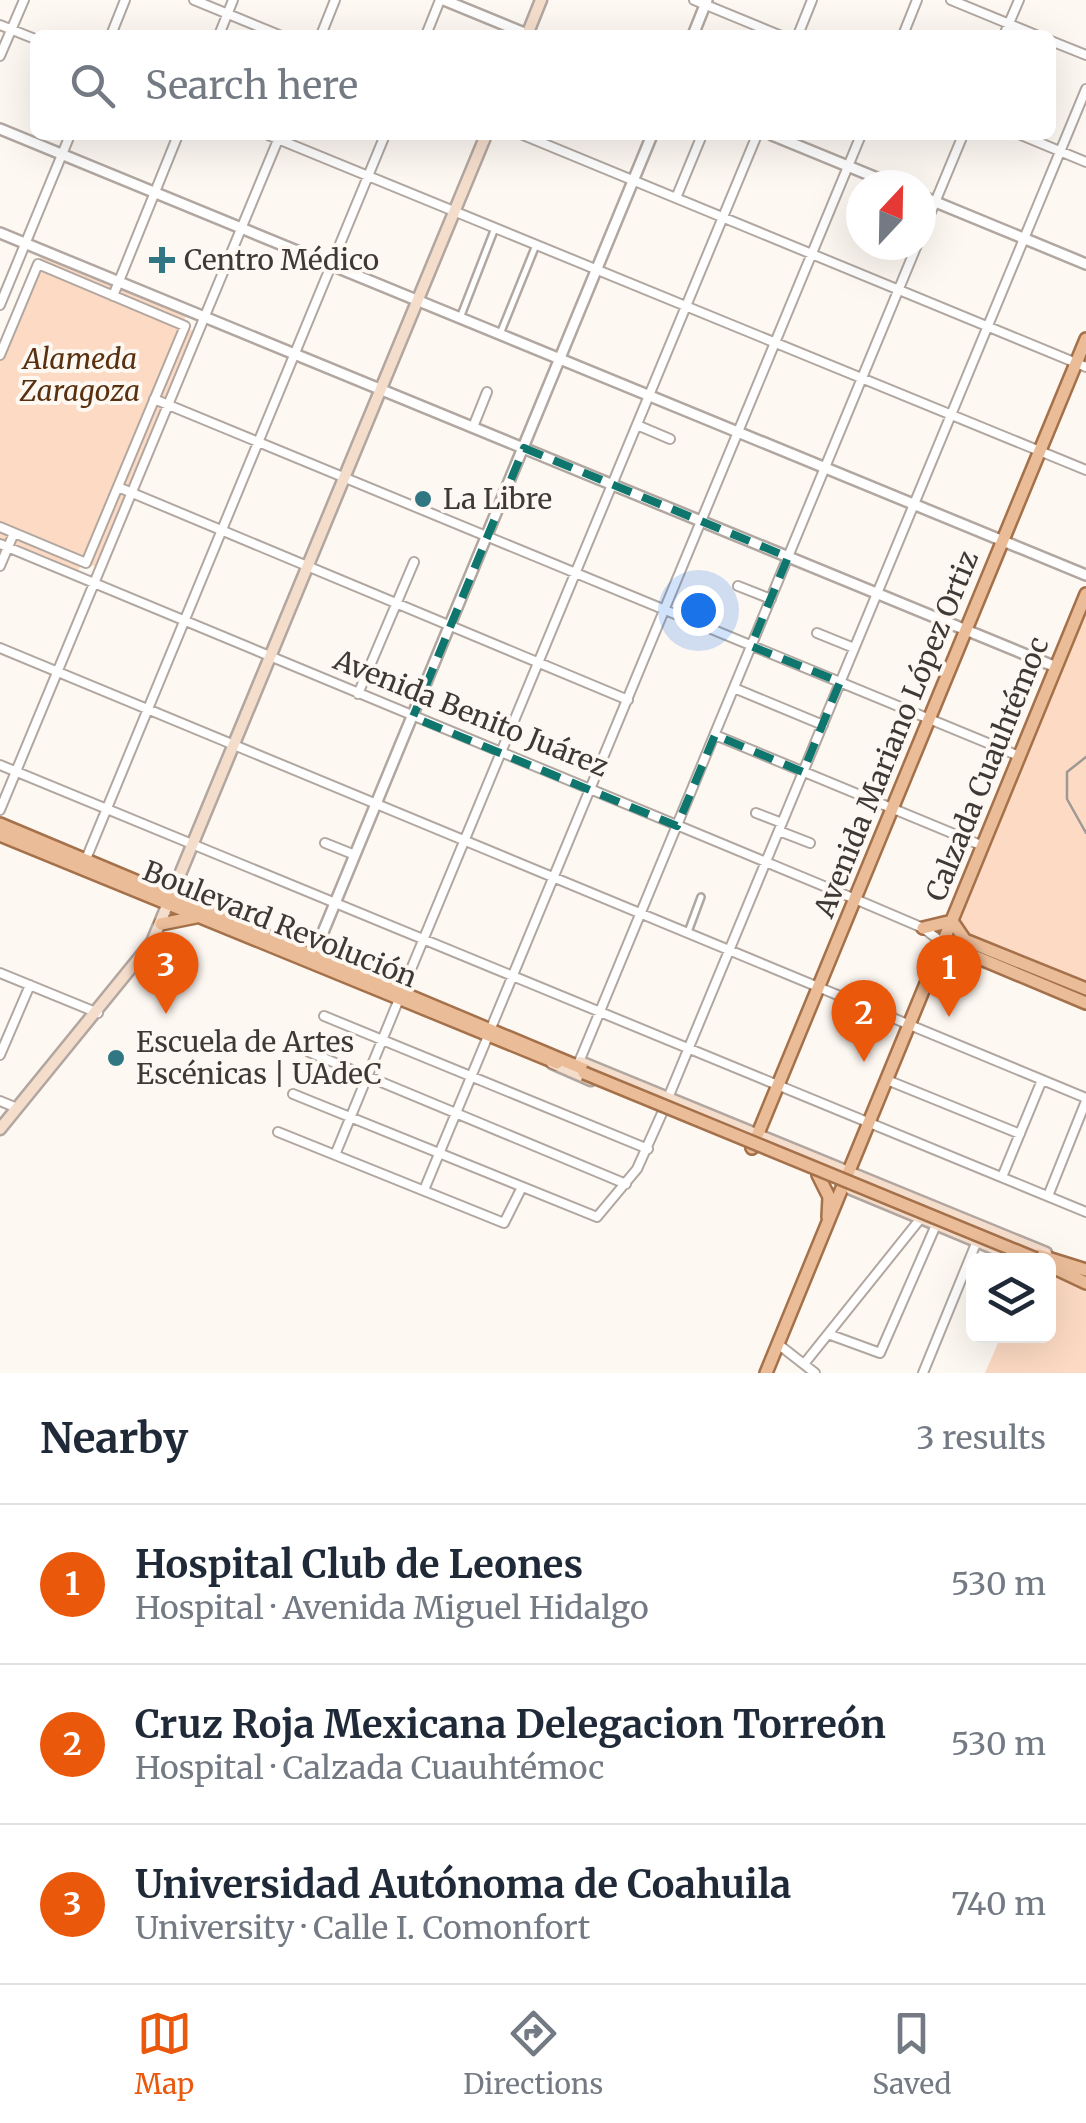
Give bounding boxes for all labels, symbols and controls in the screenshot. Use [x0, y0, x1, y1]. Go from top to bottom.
search box [30, 30, 1056, 140]
icon: search [65, 58, 120, 113]
text: Search here [145, 62, 358, 109]
north arrow [846, 170, 936, 260]
place label: Centro Médico [184, 242, 379, 278]
marker: Centro Médico [149, 247, 175, 273]
park label: Alameda Zaragoza [19, 341, 140, 409]
place label: La Libre [443, 481, 552, 517]
marker: La Libre [412, 488, 434, 510]
street label: Avenida Mariano López Ortiz [805, 545, 986, 924]
your location [673, 585, 724, 636]
street label: Calzada Cuauhtémoc [918, 632, 1056, 906]
street label: Avenida Benito Juárez [328, 641, 614, 785]
street label: Boulevard Revolución [138, 853, 422, 995]
pin: 3 [134, 932, 198, 1014]
pin: 1 [916, 934, 982, 1017]
pin: 2 [832, 980, 896, 1062]
place label: Escuela de Artes Escénicas | UAdeC [136, 1024, 382, 1092]
marker: Escuela de Artes Escénicas | UAdeC [105, 1047, 127, 1069]
map controls [966, 1253, 1056, 1343]
button: layers [966, 1253, 1056, 1343]
text: Nearby [40, 1412, 188, 1464]
text: 3 results [916, 1418, 1046, 1458]
text: Hospital Club de Leones [135, 1541, 583, 1588]
text: 1 [65, 1564, 80, 1604]
text: 530 m [951, 1564, 1046, 1604]
text: Hospital · Avenida Miguel Hidalgo [135, 1588, 649, 1628]
text: Cruz Roja Mexicana Delegacion Torreón [135, 1701, 886, 1748]
text: 2 [63, 1724, 82, 1764]
text: 530 m [951, 1724, 1046, 1764]
text: Hospital · Calzada Cuauhtémoc [135, 1748, 604, 1788]
text: Universidad Autónoma de Coahuila [135, 1861, 791, 1908]
text: 3 [63, 1884, 82, 1924]
text: 740 m [951, 1884, 1046, 1924]
text: University · Calle I. Comonfort [135, 1908, 590, 1948]
tab: Map [134, 2006, 194, 2102]
tab: Directions [463, 2006, 603, 2102]
tab: Saved [872, 2006, 951, 2102]

